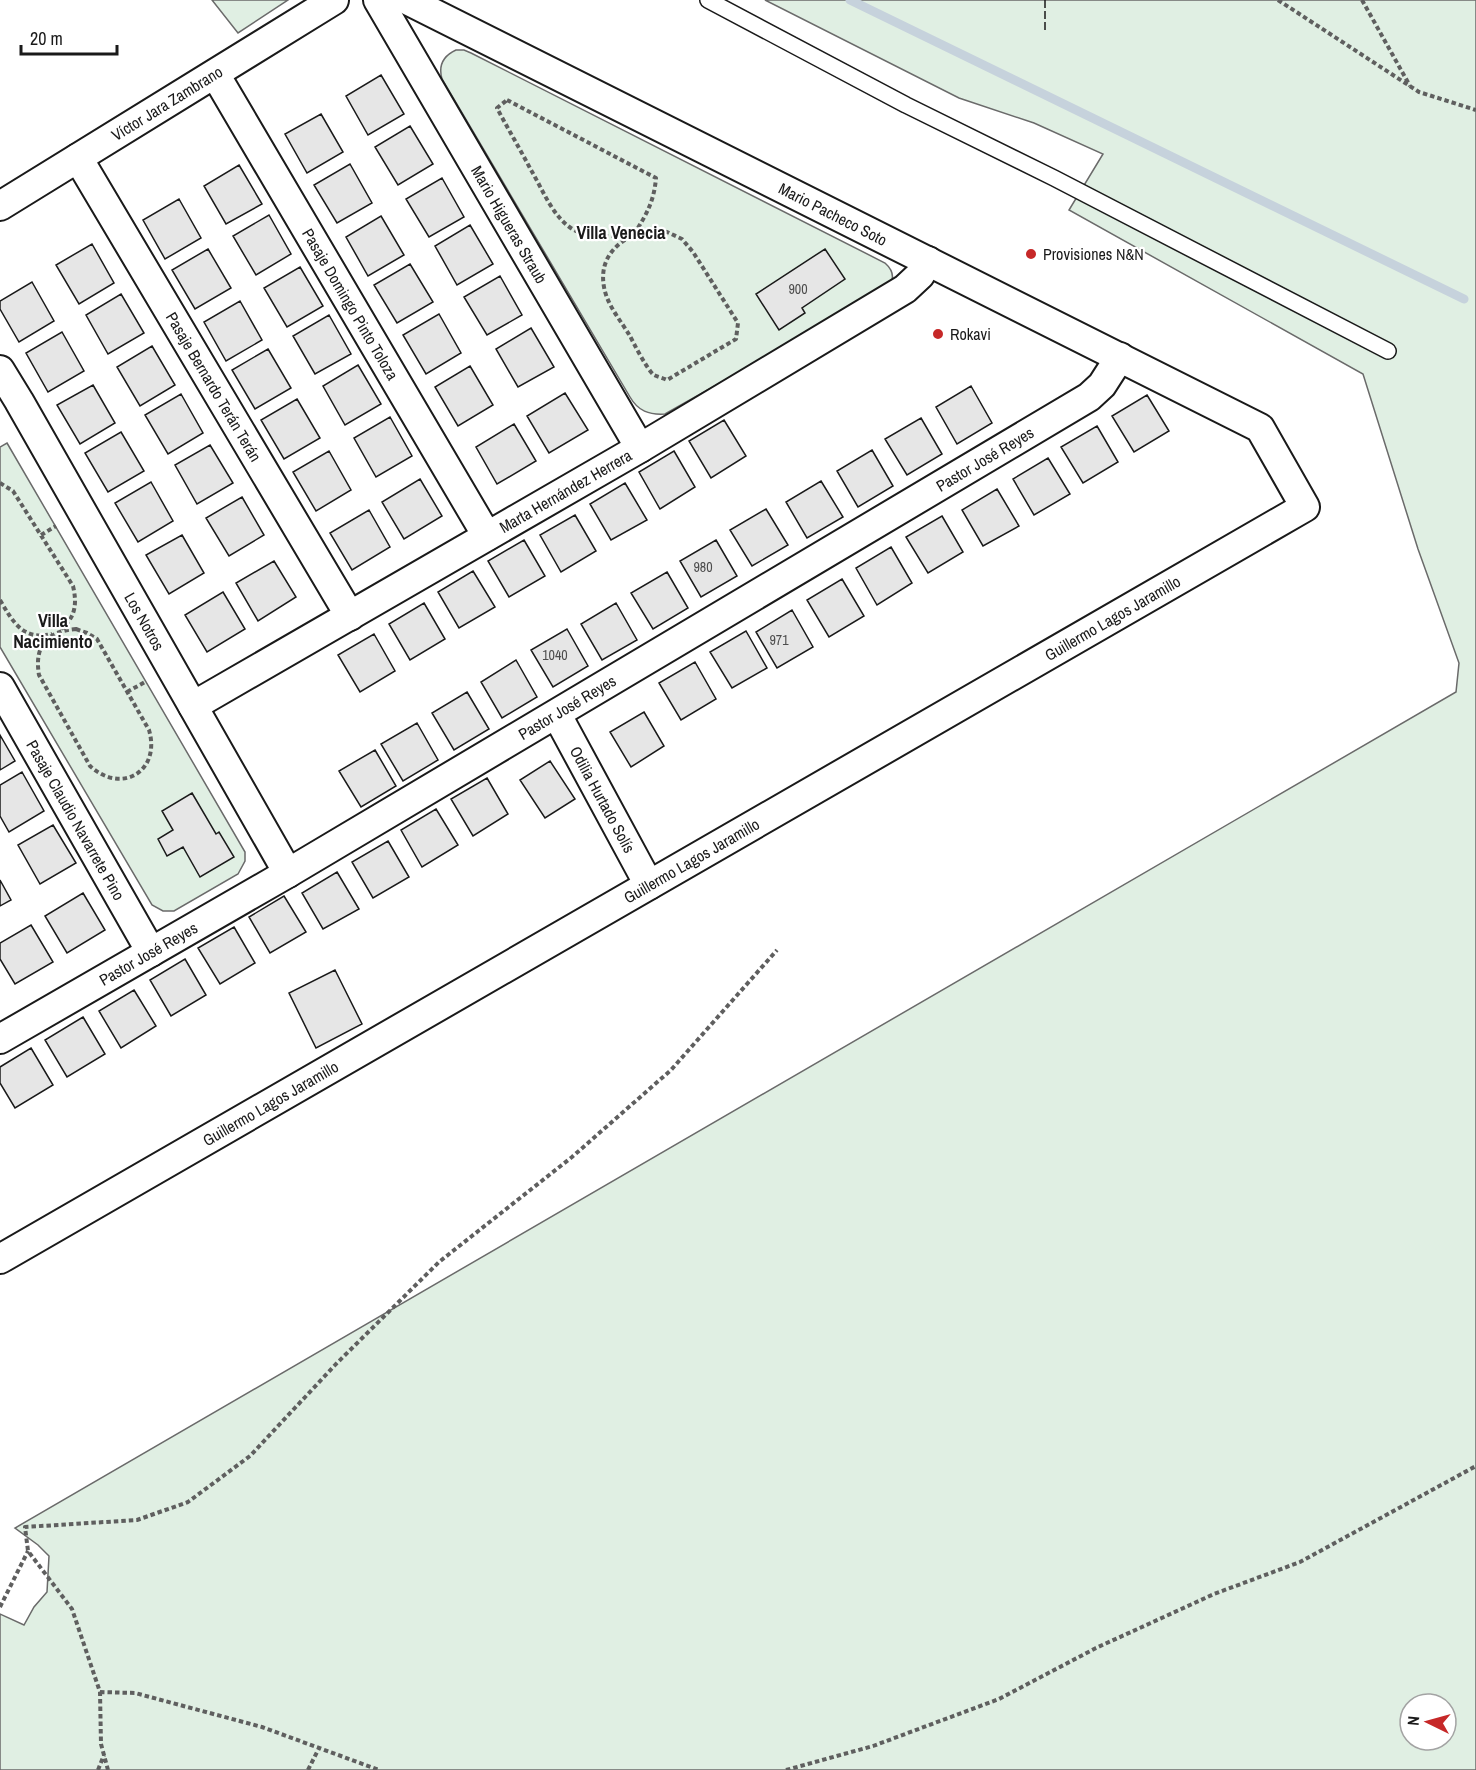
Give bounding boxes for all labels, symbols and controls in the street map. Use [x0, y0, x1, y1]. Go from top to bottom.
scale bar [21, 18, 117, 56]
text: 20 m [30, 26, 63, 51]
street label: Víctor Jara Zambrano [107, 60, 227, 146]
street label: Mario Higueras Straub [466, 162, 552, 287]
street label: Mario Pacheco Soto [775, 177, 891, 251]
district label: Villa Venecia [577, 220, 666, 245]
street label: Pasaje Domingo Pinto Toloza [297, 224, 404, 385]
place label: Provisiones N&N [1043, 243, 1144, 265]
marker: Provisiones N&N [1024, 247, 1038, 261]
house number: 900 [788, 280, 808, 298]
street label: Pasaje Bernardo Terán Terán [161, 308, 267, 466]
place label: Rokavi [950, 323, 991, 345]
marker: Rokavi [931, 327, 945, 341]
street label: Pastor José Reyes [932, 421, 1038, 497]
street label: Marta Hernández Herrera [495, 444, 636, 538]
house number: 980 [693, 558, 713, 576]
street label: Guillermo Lagos Jaramillo [1041, 570, 1184, 666]
street label: Los Notros [119, 588, 170, 654]
district label: Villa Nacimiento [13, 608, 93, 654]
house number: 971 [769, 631, 789, 649]
house number: 1040 [542, 646, 568, 664]
street label: Pastor José Reyes [514, 670, 620, 745]
street label: Pasaje Claudio Navarrete Pino [21, 736, 130, 904]
street label: Odilia Hurtado Solís [565, 742, 641, 857]
street label: Guillermo Lagos Jaramillo [620, 813, 763, 908]
street label: Pastor José Reyes [95, 917, 201, 991]
street label: Guillermo Lagos Jaramillo [198, 1055, 342, 1151]
north arrow [1398, 1692, 1458, 1752]
text: N [1402, 1715, 1424, 1726]

